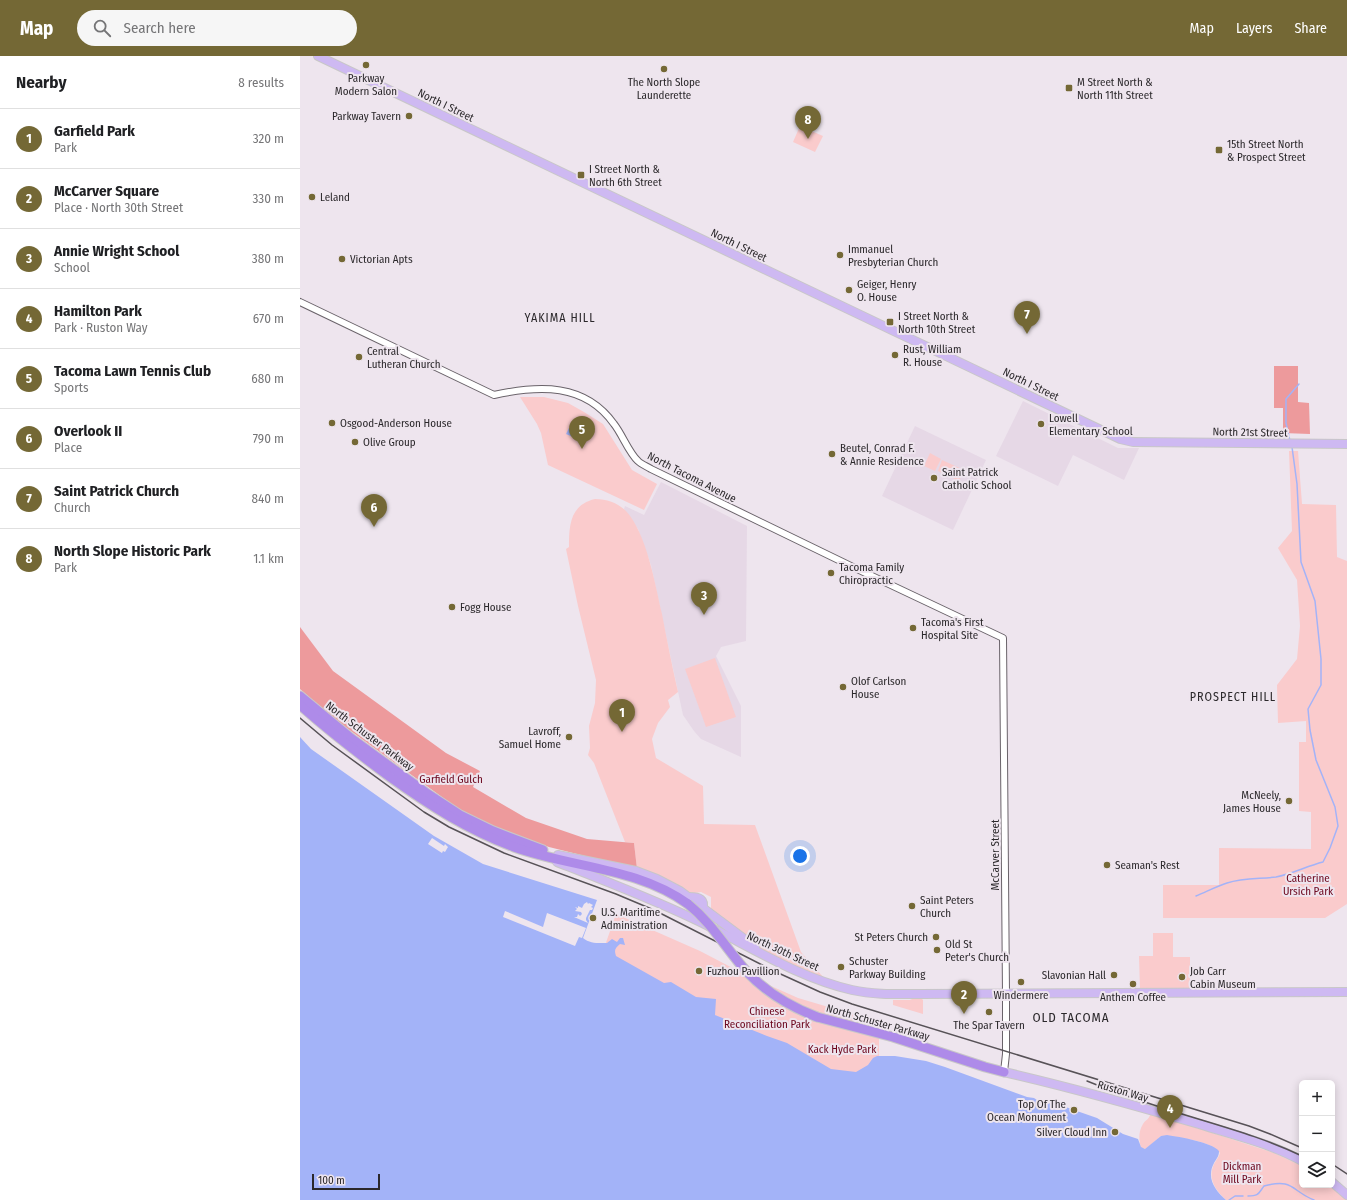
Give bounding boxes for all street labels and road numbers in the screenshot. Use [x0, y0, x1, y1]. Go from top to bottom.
street label: North I Street [416, 86, 476, 125]
street label: North I Street [709, 226, 769, 265]
street label: North I Street [1001, 365, 1061, 404]
street label: North 21st Street [1212, 425, 1288, 440]
street label: North Tacoma Avenue [645, 449, 738, 505]
street label: North Schuster Parkway [323, 699, 416, 774]
street label: McCarver Street [989, 819, 1002, 891]
street label: North 30th Street [745, 929, 821, 974]
street label: North Schuster Parkway [825, 1002, 931, 1043]
street label: Ruston Way [1096, 1078, 1150, 1105]

